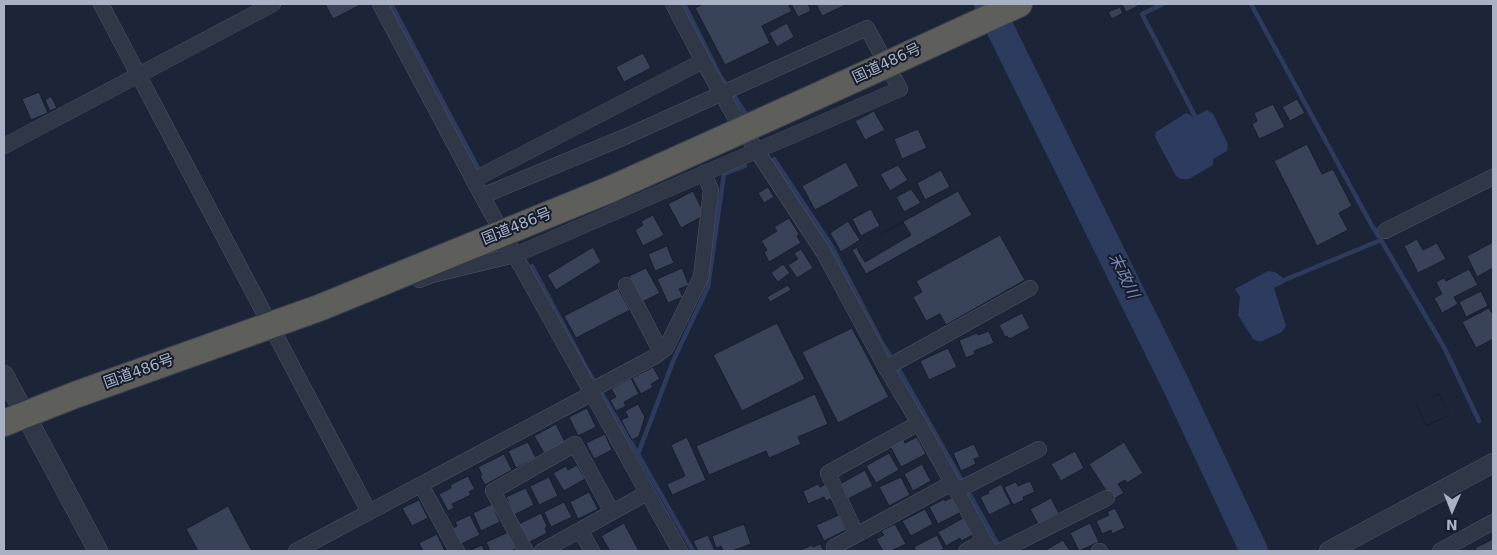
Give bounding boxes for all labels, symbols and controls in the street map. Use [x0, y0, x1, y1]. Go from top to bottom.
street label: 国道486号 [850, 40, 924, 88]
street label: 国道486号 [479, 205, 555, 249]
water label: 末政川 [1104, 250, 1142, 302]
street label: 国道486号 [101, 351, 177, 393]
north arrow [1427, 485, 1477, 535]
text: N [1446, 517, 1458, 533]

